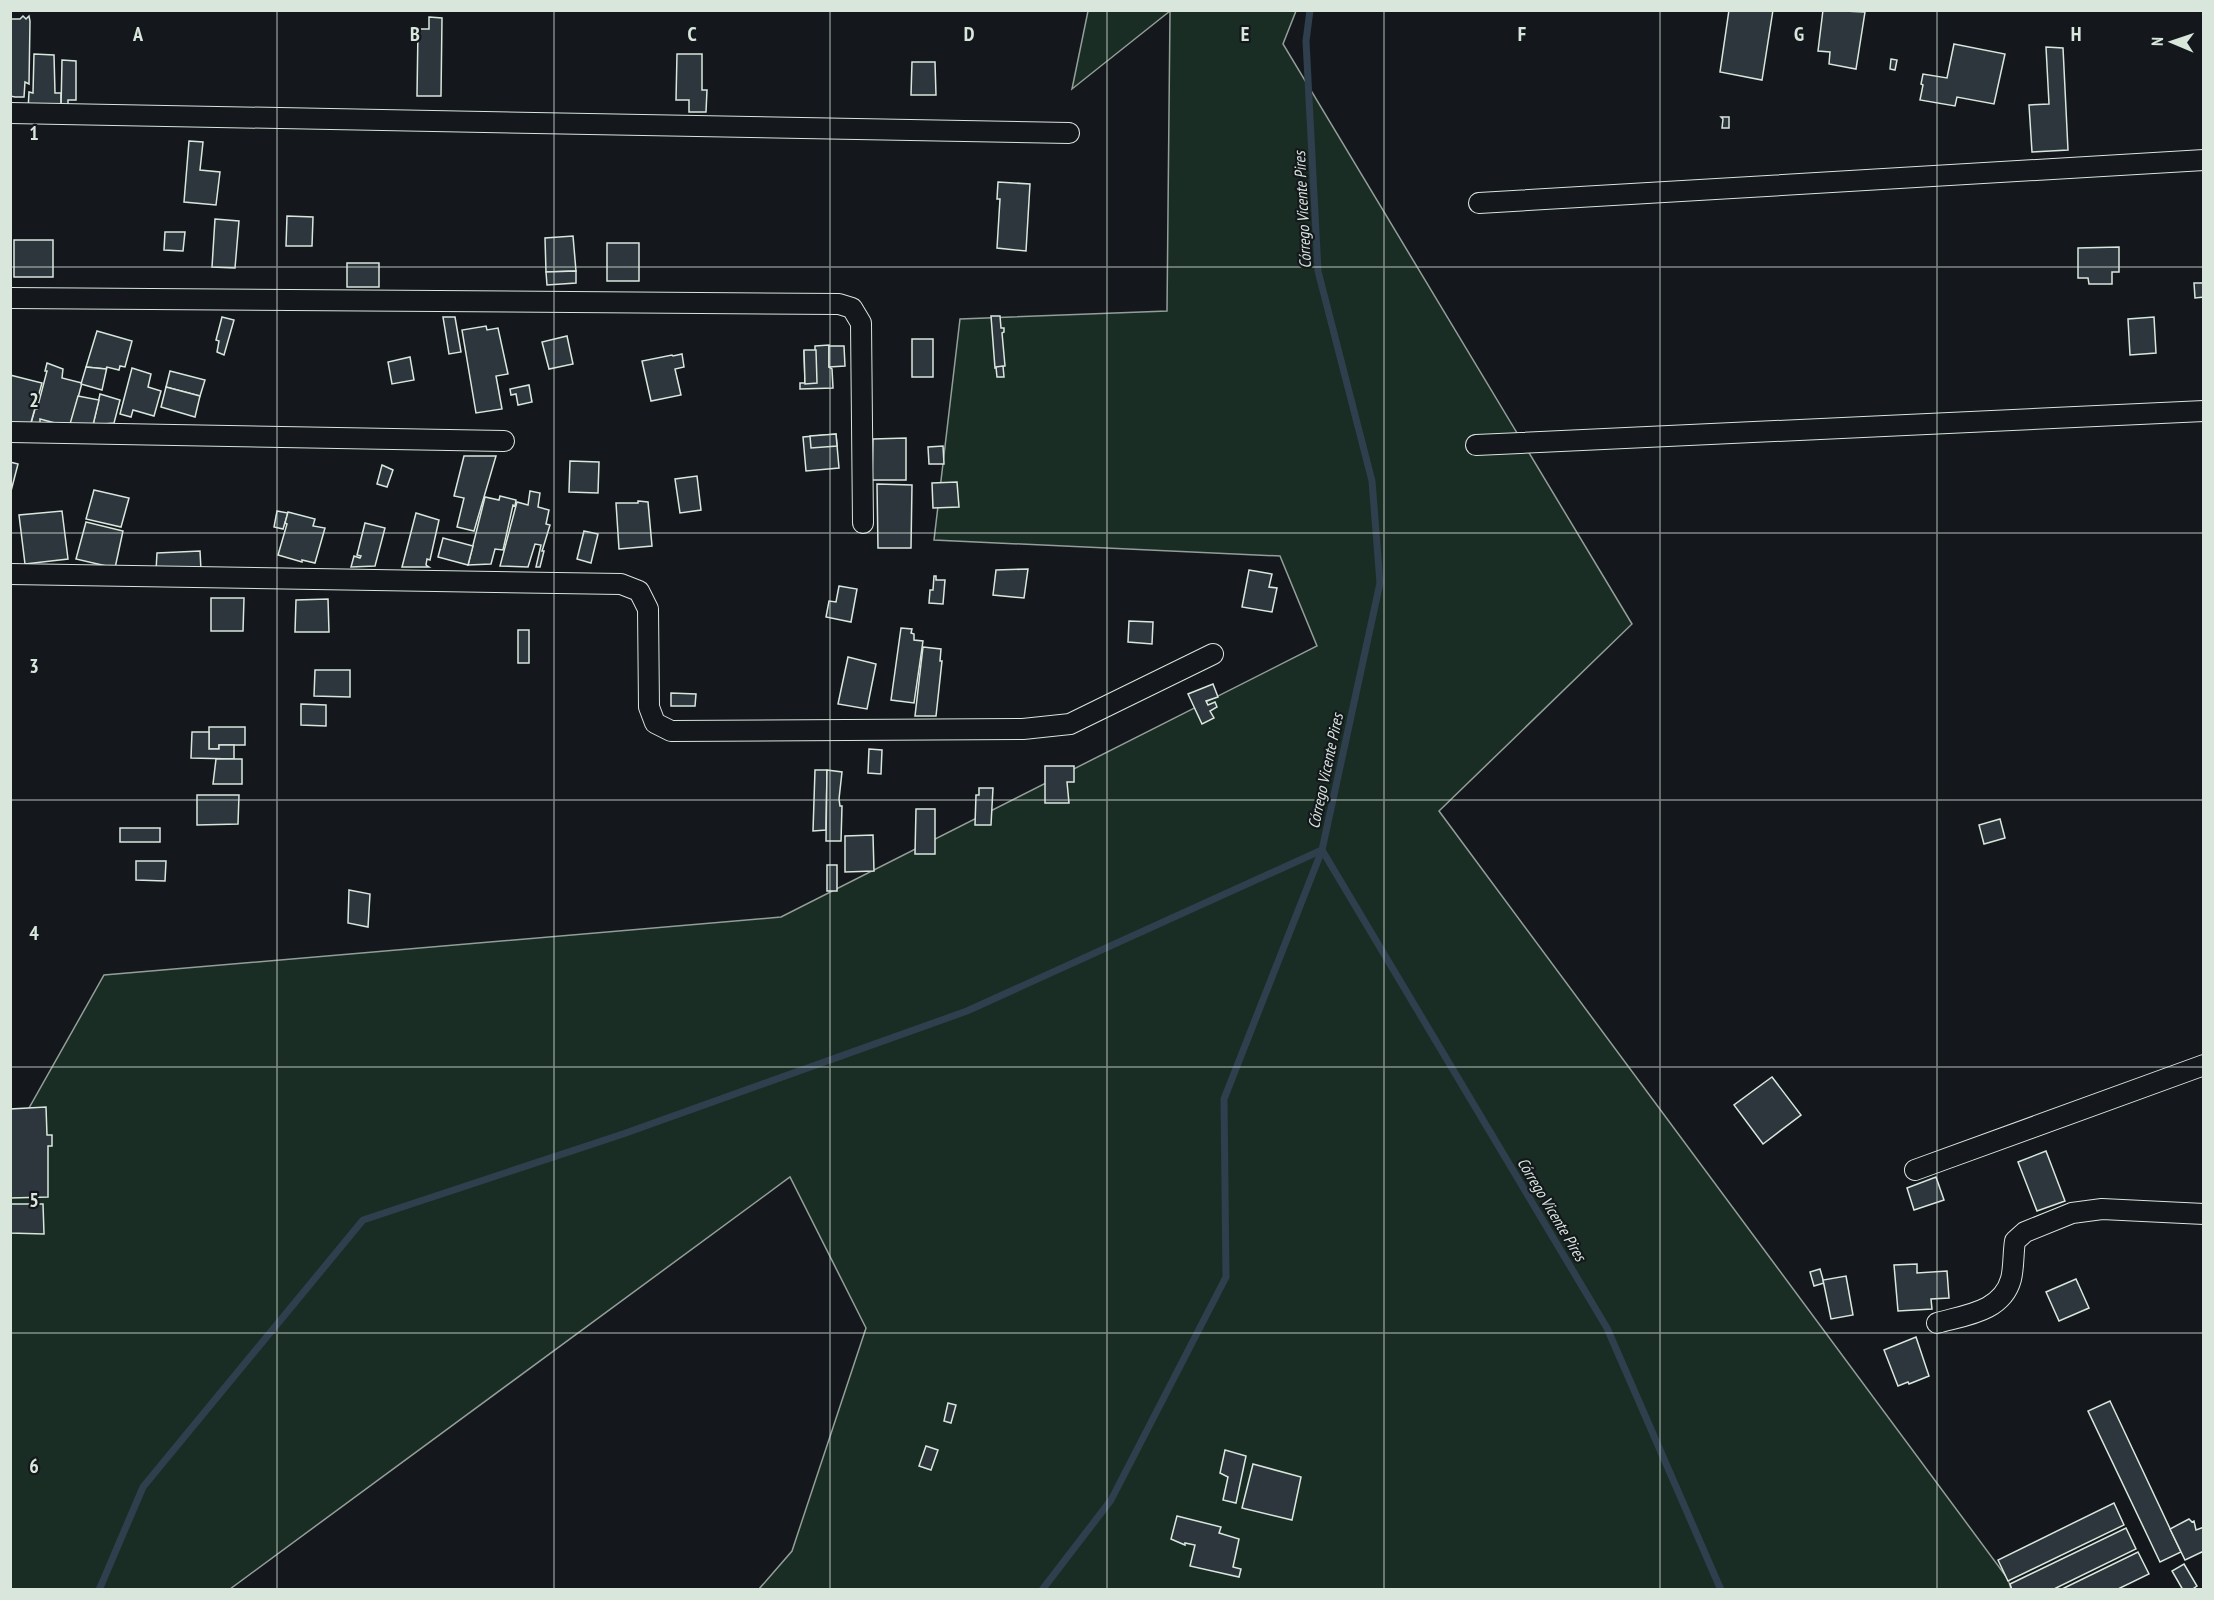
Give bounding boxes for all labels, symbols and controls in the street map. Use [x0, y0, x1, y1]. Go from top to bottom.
north arrow [2142, 12, 2202, 72]
text: A [132, 21, 144, 47]
text: B [410, 21, 420, 47]
text: C [687, 21, 697, 47]
text: D [964, 21, 975, 47]
text: E [1241, 21, 1249, 47]
text: F [1518, 21, 1526, 47]
text: G [1794, 21, 1804, 47]
text: H [2071, 21, 2081, 47]
text: N [2147, 37, 2167, 46]
text: 1 [29, 120, 39, 146]
water label: Córrego Vicente Pires [1289, 149, 1315, 269]
text: 2 [29, 387, 39, 413]
text: 3 [29, 653, 39, 679]
water label: Córrego Vicente Pires [1303, 710, 1347, 830]
text: 4 [29, 920, 39, 946]
water label: Córrego Vicente Pires [1513, 1154, 1592, 1266]
text: 5 [29, 1187, 39, 1213]
text: 6 [29, 1453, 39, 1479]

